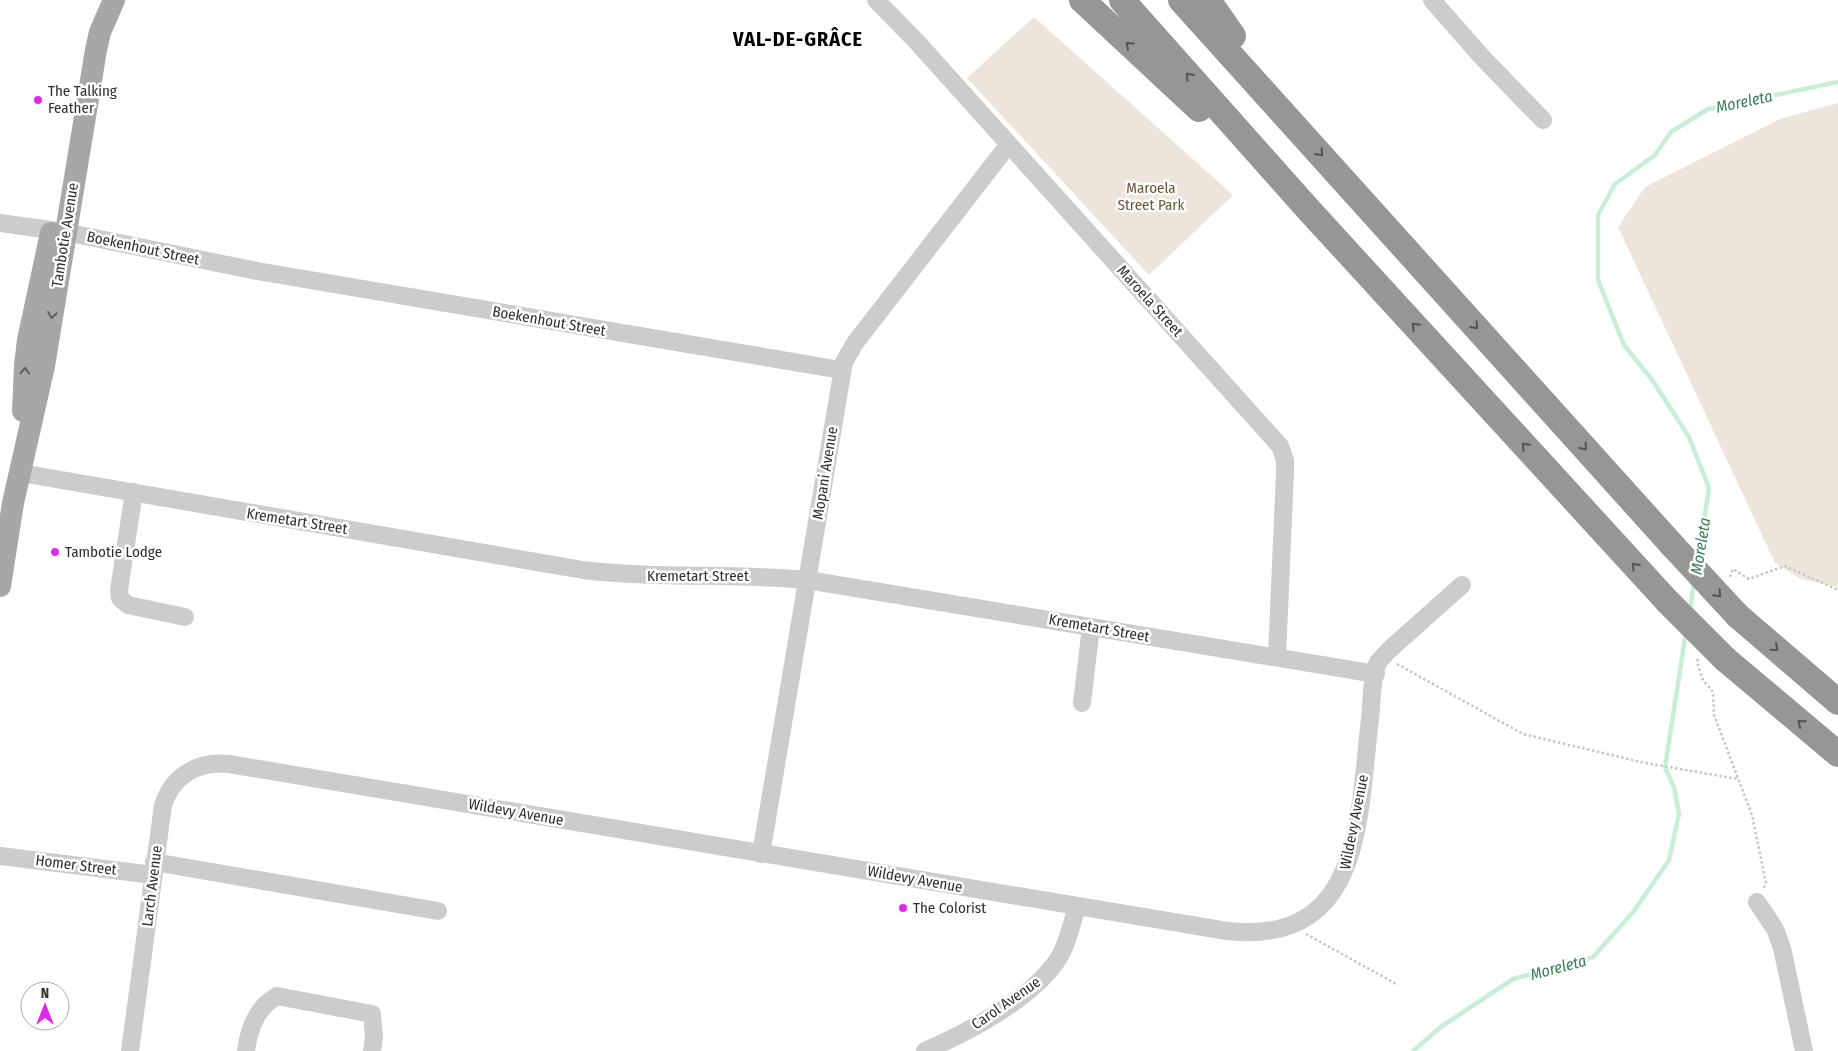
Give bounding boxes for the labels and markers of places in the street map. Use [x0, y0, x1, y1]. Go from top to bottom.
place label: The Talking Feather [48, 82, 117, 117]
marker: The Talking Feather [32, 94, 44, 106]
place label: Tambotie Lodge [65, 543, 162, 561]
marker: Tambotie Lodge [49, 546, 61, 558]
place label: The Colorist [913, 899, 986, 917]
marker: The Colorist [897, 902, 909, 914]

